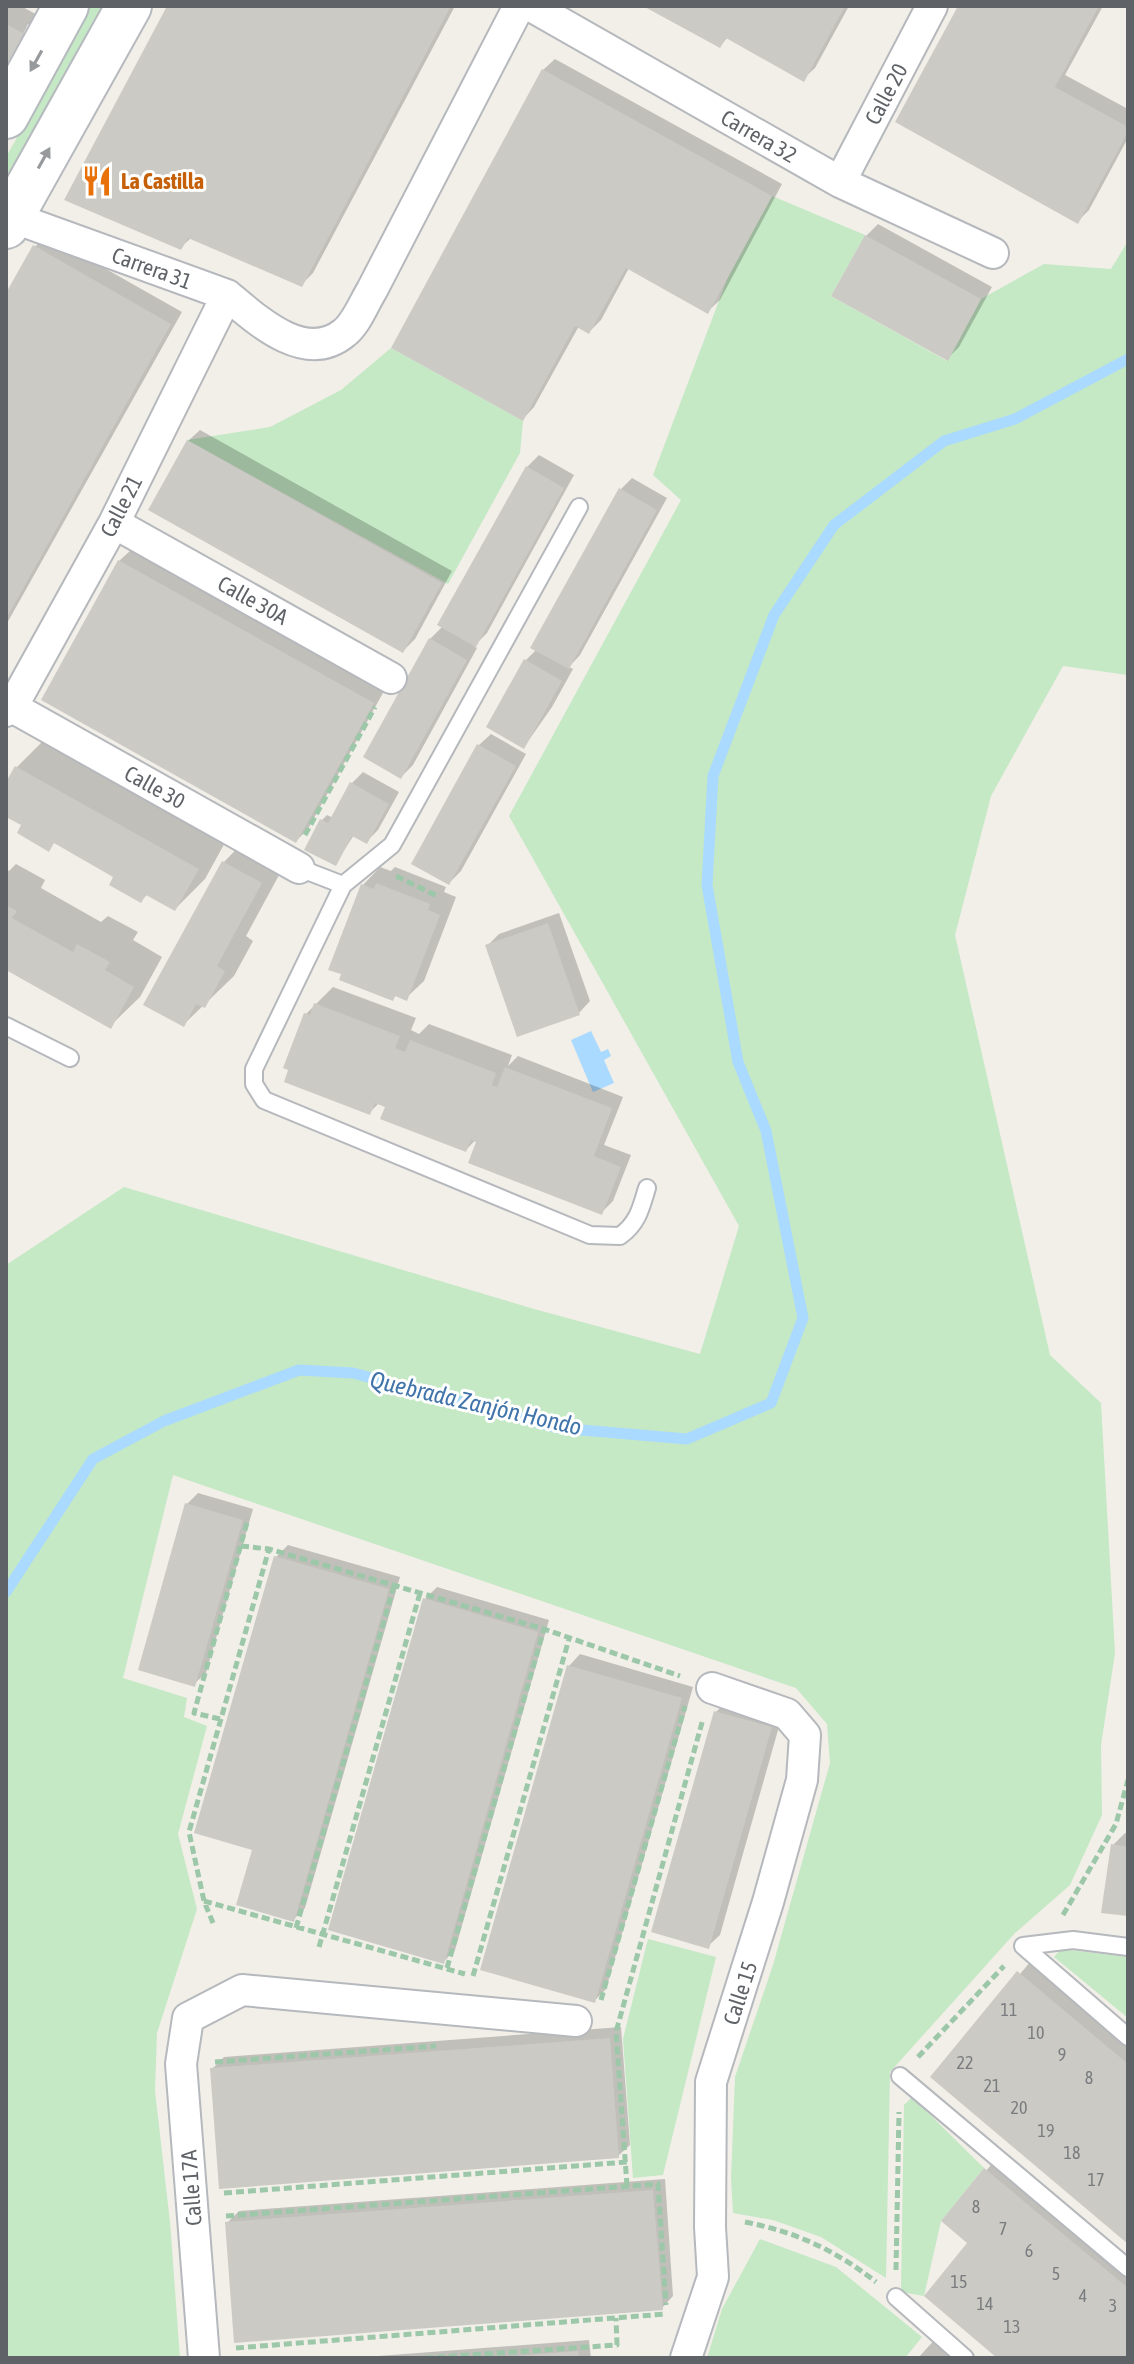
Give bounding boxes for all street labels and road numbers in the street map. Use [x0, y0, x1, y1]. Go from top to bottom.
street label: Calle 20 [859, 59, 913, 129]
street label: Carrera 32 [717, 104, 801, 168]
street label: Carrera 31 [109, 242, 195, 294]
street label: Calle 21 [95, 471, 147, 541]
street label: Calle 30A [213, 570, 293, 630]
street label: Calle 30 [120, 760, 190, 814]
street label: Calle 15 [718, 1958, 762, 2028]
street label: Calle 17A [175, 2149, 207, 2227]

